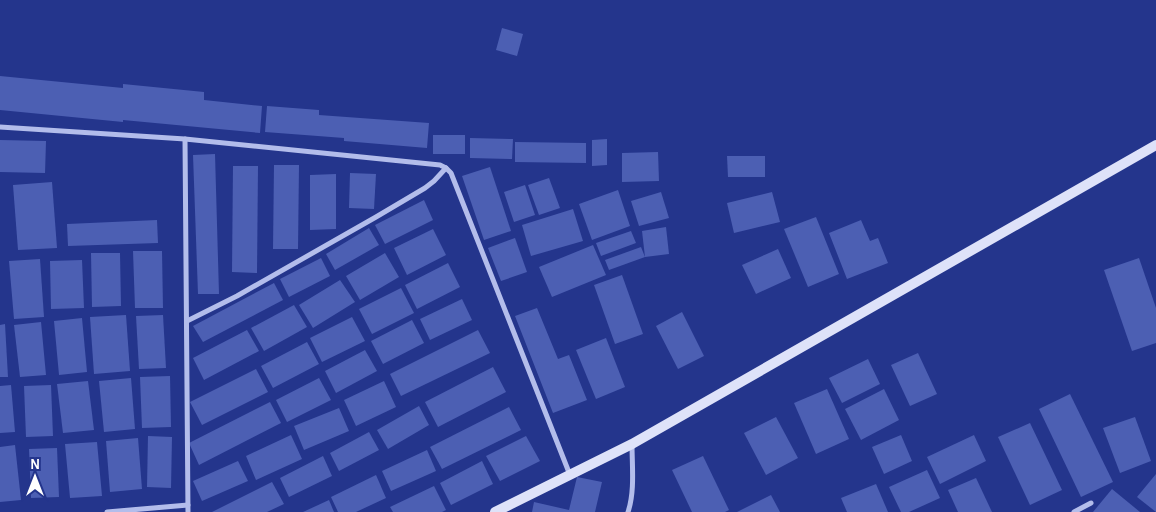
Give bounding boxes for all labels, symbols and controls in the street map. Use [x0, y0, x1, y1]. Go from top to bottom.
north arrow [10, 452, 60, 502]
text: N [30, 458, 40, 472]

